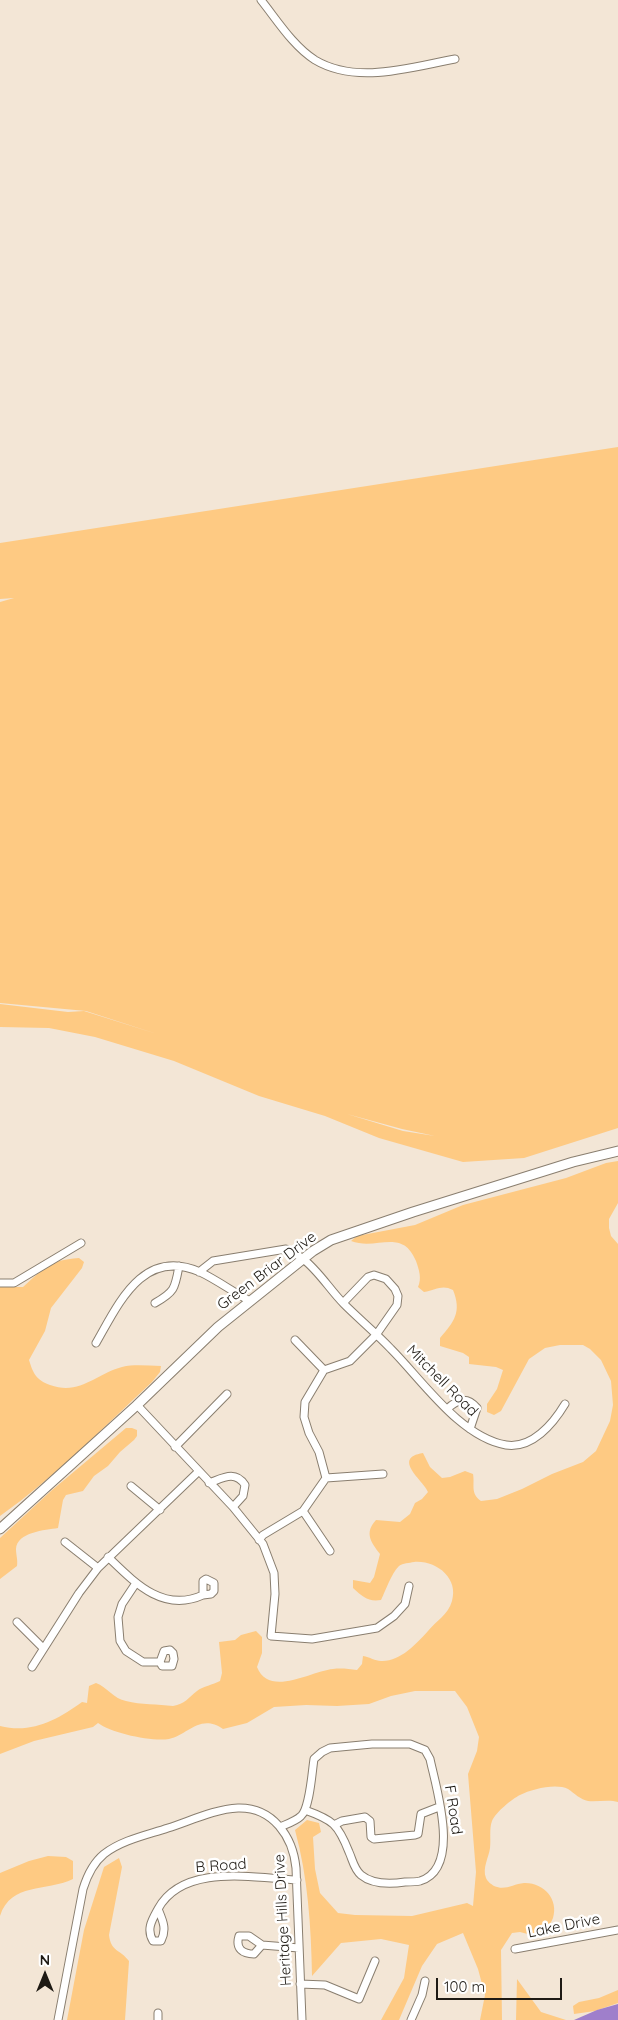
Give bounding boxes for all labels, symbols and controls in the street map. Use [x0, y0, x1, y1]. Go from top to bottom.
street label: Green Briar Drive [214, 1228, 320, 1314]
street label: Mitchell Road [403, 1342, 481, 1420]
street label: F Road [440, 1784, 466, 1836]
street label: Heritage Hills Drive [271, 1854, 295, 1986]
street label: B Road [195, 1855, 247, 1877]
street label: Lake Drive [526, 1910, 602, 1942]
north arrow [20, 1950, 70, 2000]
text: N [40, 1951, 50, 1969]
scale bar [438, 1968, 564, 2000]
text: 100 m [444, 1977, 485, 1996]

